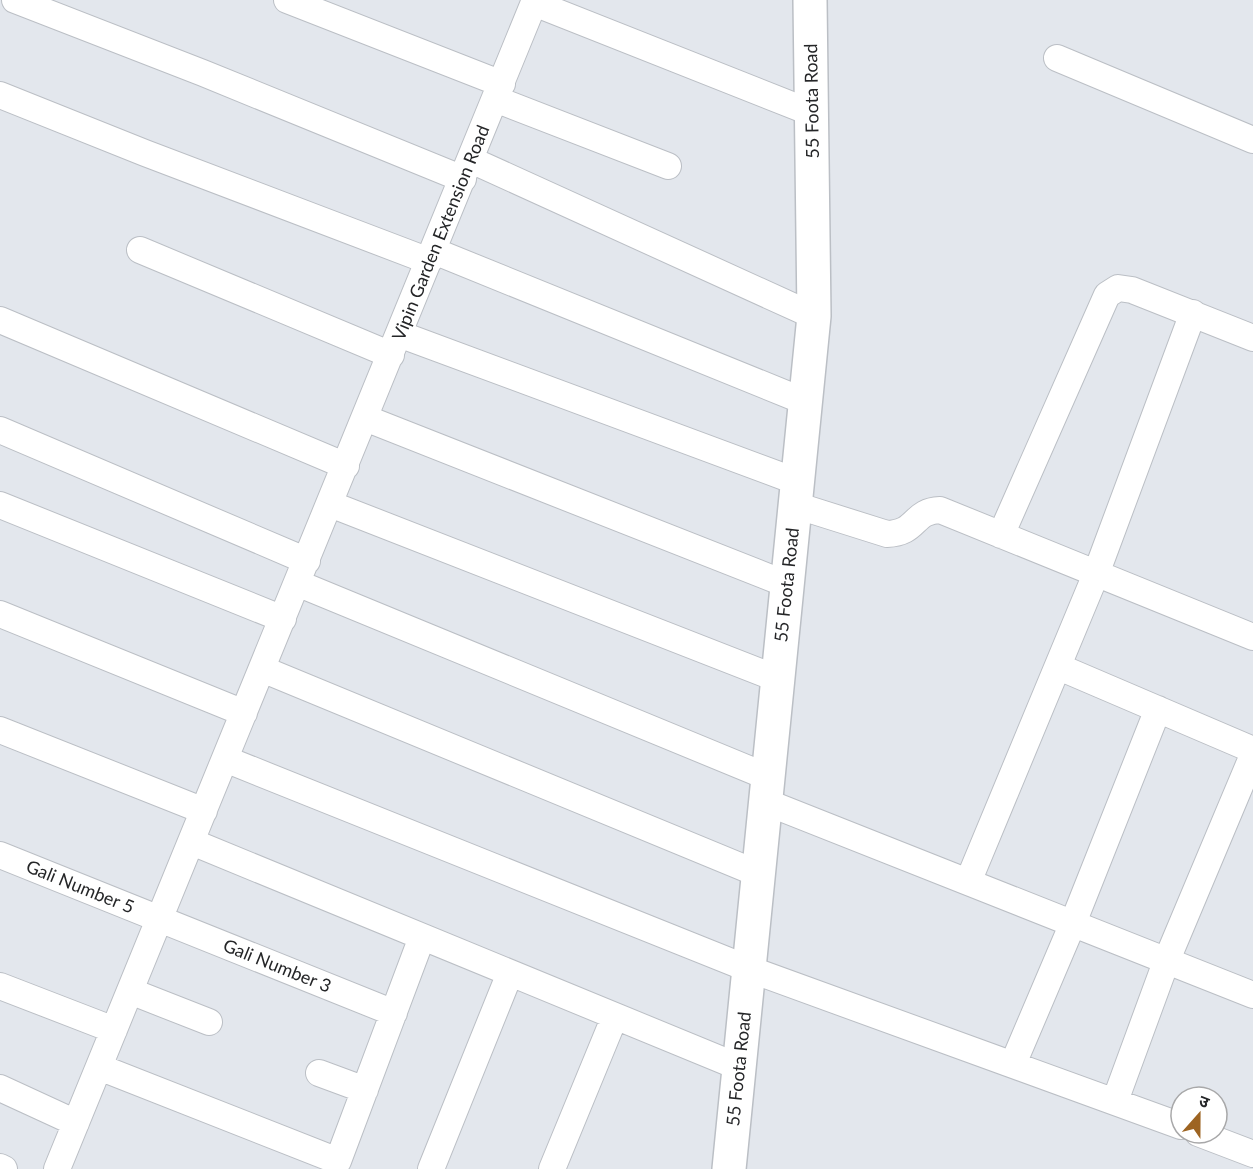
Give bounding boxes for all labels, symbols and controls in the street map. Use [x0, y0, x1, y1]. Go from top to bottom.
street label: 55 Foota Road [799, 43, 823, 159]
street label: Vipin Garden Extension Road [387, 122, 493, 343]
street label: 55 Foota Road [769, 527, 803, 643]
street label: Gali Number 5 [23, 854, 138, 918]
street label: Gali Number 3 [220, 933, 335, 997]
street label: 55 Foota Road [721, 1011, 755, 1127]
north arrow [1169, 1085, 1229, 1145]
text: उ [1197, 1090, 1213, 1111]

